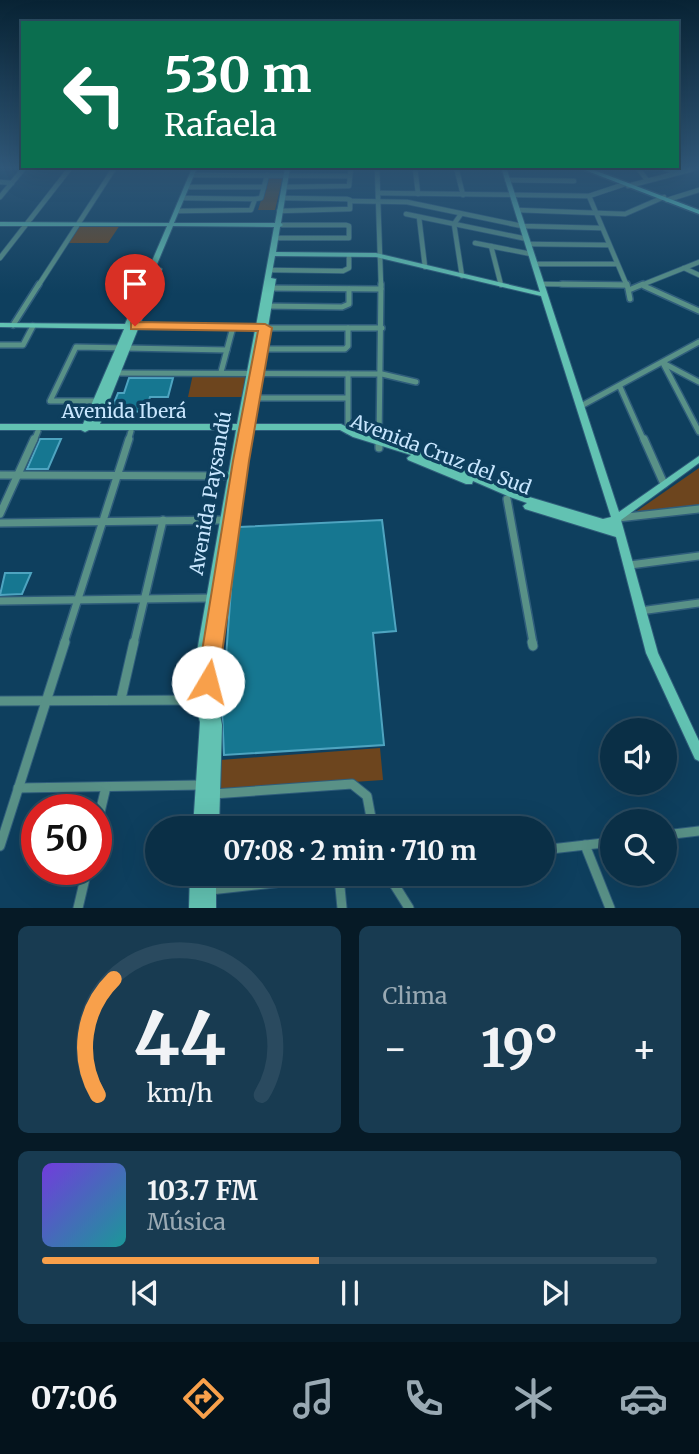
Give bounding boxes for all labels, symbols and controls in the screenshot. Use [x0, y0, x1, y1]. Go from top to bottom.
text: 530 m [164, 44, 312, 105]
icon: left [49, 49, 140, 140]
text: Rafaela [164, 105, 277, 145]
pin [105, 254, 165, 326]
icon: arrive [116, 265, 154, 303]
street label: Avenida Iberá [60, 399, 187, 423]
street label: Avenida Cruz del Sud [346, 408, 535, 499]
street label: Avenida Paysandú [184, 409, 236, 578]
position arrow [171, 645, 245, 719]
map controls [600, 718, 677, 886]
button: sound [600, 718, 677, 795]
speed limit sign: 50 [21, 794, 112, 885]
button: search [600, 809, 677, 886]
text: 07:08 · 2 min · 710 m [223, 834, 477, 867]
text: Clima [383, 981, 447, 1010]
text: 44 [133, 994, 226, 1086]
text: 19° [481, 1016, 559, 1081]
text: − [383, 1025, 408, 1072]
text: + [632, 1025, 657, 1072]
text: km/h [146, 1077, 212, 1109]
text: 103.7 FM [147, 1174, 258, 1207]
text: Música [147, 1207, 226, 1236]
icon: previous [126, 1274, 164, 1312]
icon: pause [331, 1274, 369, 1312]
icon: next [536, 1274, 574, 1312]
icon: directions [179, 1374, 228, 1423]
icon: music [289, 1374, 338, 1423]
icon: phone [399, 1374, 448, 1423]
icon: climate [509, 1374, 558, 1423]
icon: car [619, 1374, 668, 1423]
text: 07:06 [31, 1378, 117, 1418]

